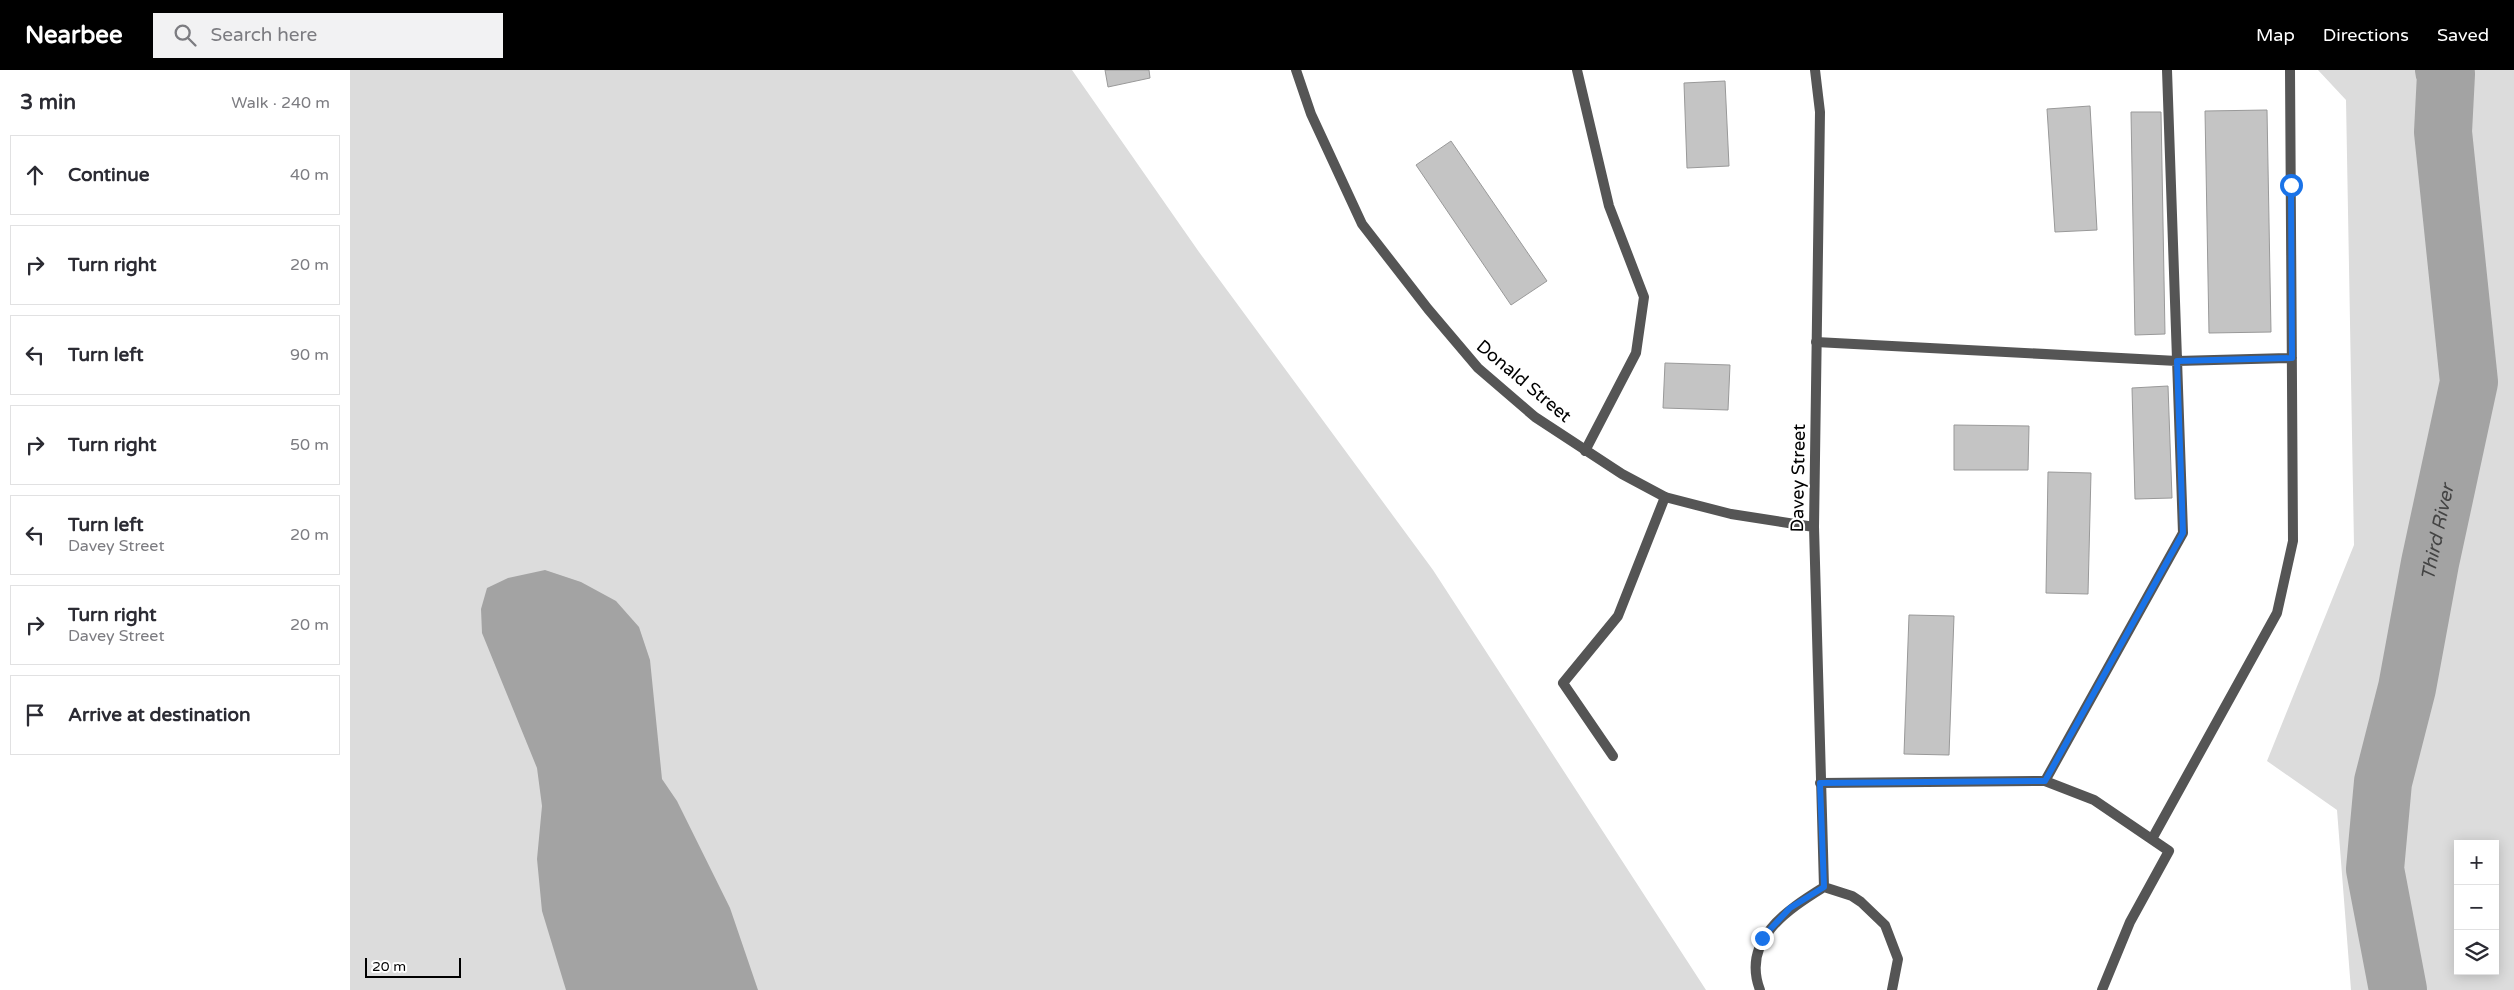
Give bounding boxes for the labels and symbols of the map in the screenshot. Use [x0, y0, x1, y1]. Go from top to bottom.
route start [2280, 174, 2303, 197]
street label: Donald Street [1472, 335, 1576, 427]
street label: Davey Street [1786, 423, 1810, 532]
water label: Third River [2417, 480, 2459, 583]
route end [1751, 927, 1774, 950]
scale bar [365, 955, 461, 978]

